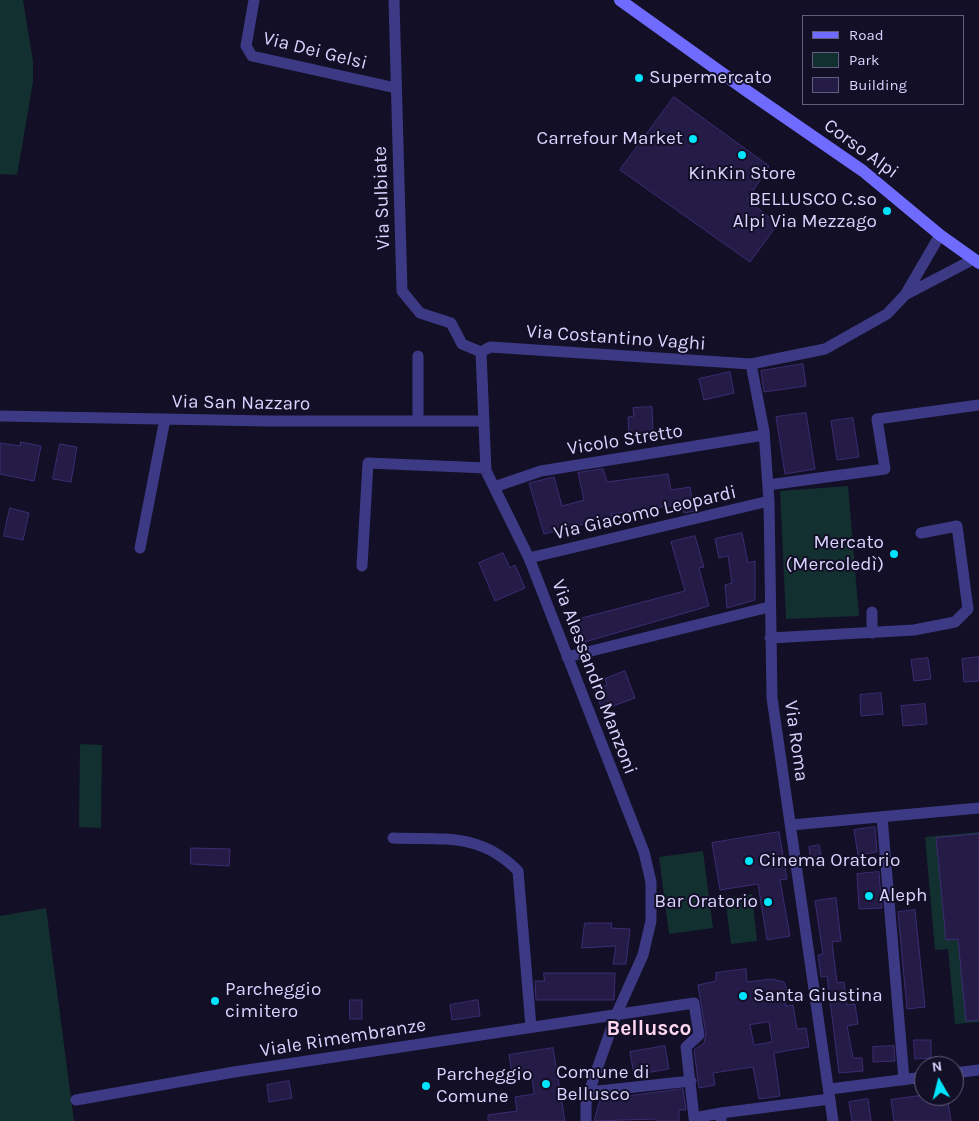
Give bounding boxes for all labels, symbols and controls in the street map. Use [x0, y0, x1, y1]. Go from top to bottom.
legend [802, 15, 964, 105]
text: Road [849, 26, 884, 44]
street label: Via Dei Gelsi [260, 27, 370, 75]
text: Park [849, 51, 879, 69]
place label: Supermercato [649, 67, 772, 89]
marker: Supermercato [633, 72, 645, 84]
text: Building [849, 76, 907, 94]
street label: Corso Alpi [819, 114, 903, 184]
place label: Carrefour Market [537, 128, 683, 150]
marker: Carrefour Market [687, 133, 699, 145]
street label: Via Sulbiate [369, 146, 395, 250]
marker: KinKin Store [736, 149, 748, 161]
place label: KinKin Store [688, 163, 796, 185]
place label: BELLUSCO C.so Alpi Via Mezzago [733, 189, 877, 233]
marker: BELLUSCO C.so Alpi Via Mezzago [881, 205, 893, 217]
street label: Via Costantino Vaghi [525, 320, 707, 356]
street label: Via San Nazzaro [172, 390, 310, 416]
street label: Vicolo Stretto [566, 420, 684, 460]
street label: Via Giacomo Leopardi [551, 481, 739, 545]
place label: Mercato (Mercoledì) [786, 532, 884, 576]
marker: Mercato (Mercoledì) [888, 548, 900, 560]
street label: Via Alessandro Manzoni [546, 576, 642, 778]
street label: Via Roma [779, 699, 813, 783]
place label: Cinema Oratorio [759, 850, 900, 872]
marker: Cinema Oratorio [743, 855, 755, 867]
place label: Aleph [879, 885, 928, 907]
marker: Aleph [863, 890, 875, 902]
place label: Bar Oratorio [654, 891, 758, 913]
marker: Bar Oratorio [762, 896, 774, 908]
place label: Parcheggio cimitero [225, 979, 321, 1023]
place label: Santa Giustina [753, 985, 883, 1007]
marker: Santa Giustina [737, 990, 749, 1002]
marker: Parcheggio cimitero [209, 995, 221, 1007]
street label: Viale Rimembranze [258, 1014, 428, 1062]
district label: Bellusco [607, 1016, 691, 1042]
north arrow [914, 1056, 964, 1106]
text: N [931, 1058, 943, 1076]
place label: Comune di Bellusco [556, 1062, 650, 1106]
place label: Parcheggio Comune [436, 1064, 532, 1108]
marker: Comune di Bellusco [540, 1078, 552, 1090]
marker: Parcheggio Comune [420, 1080, 432, 1092]

